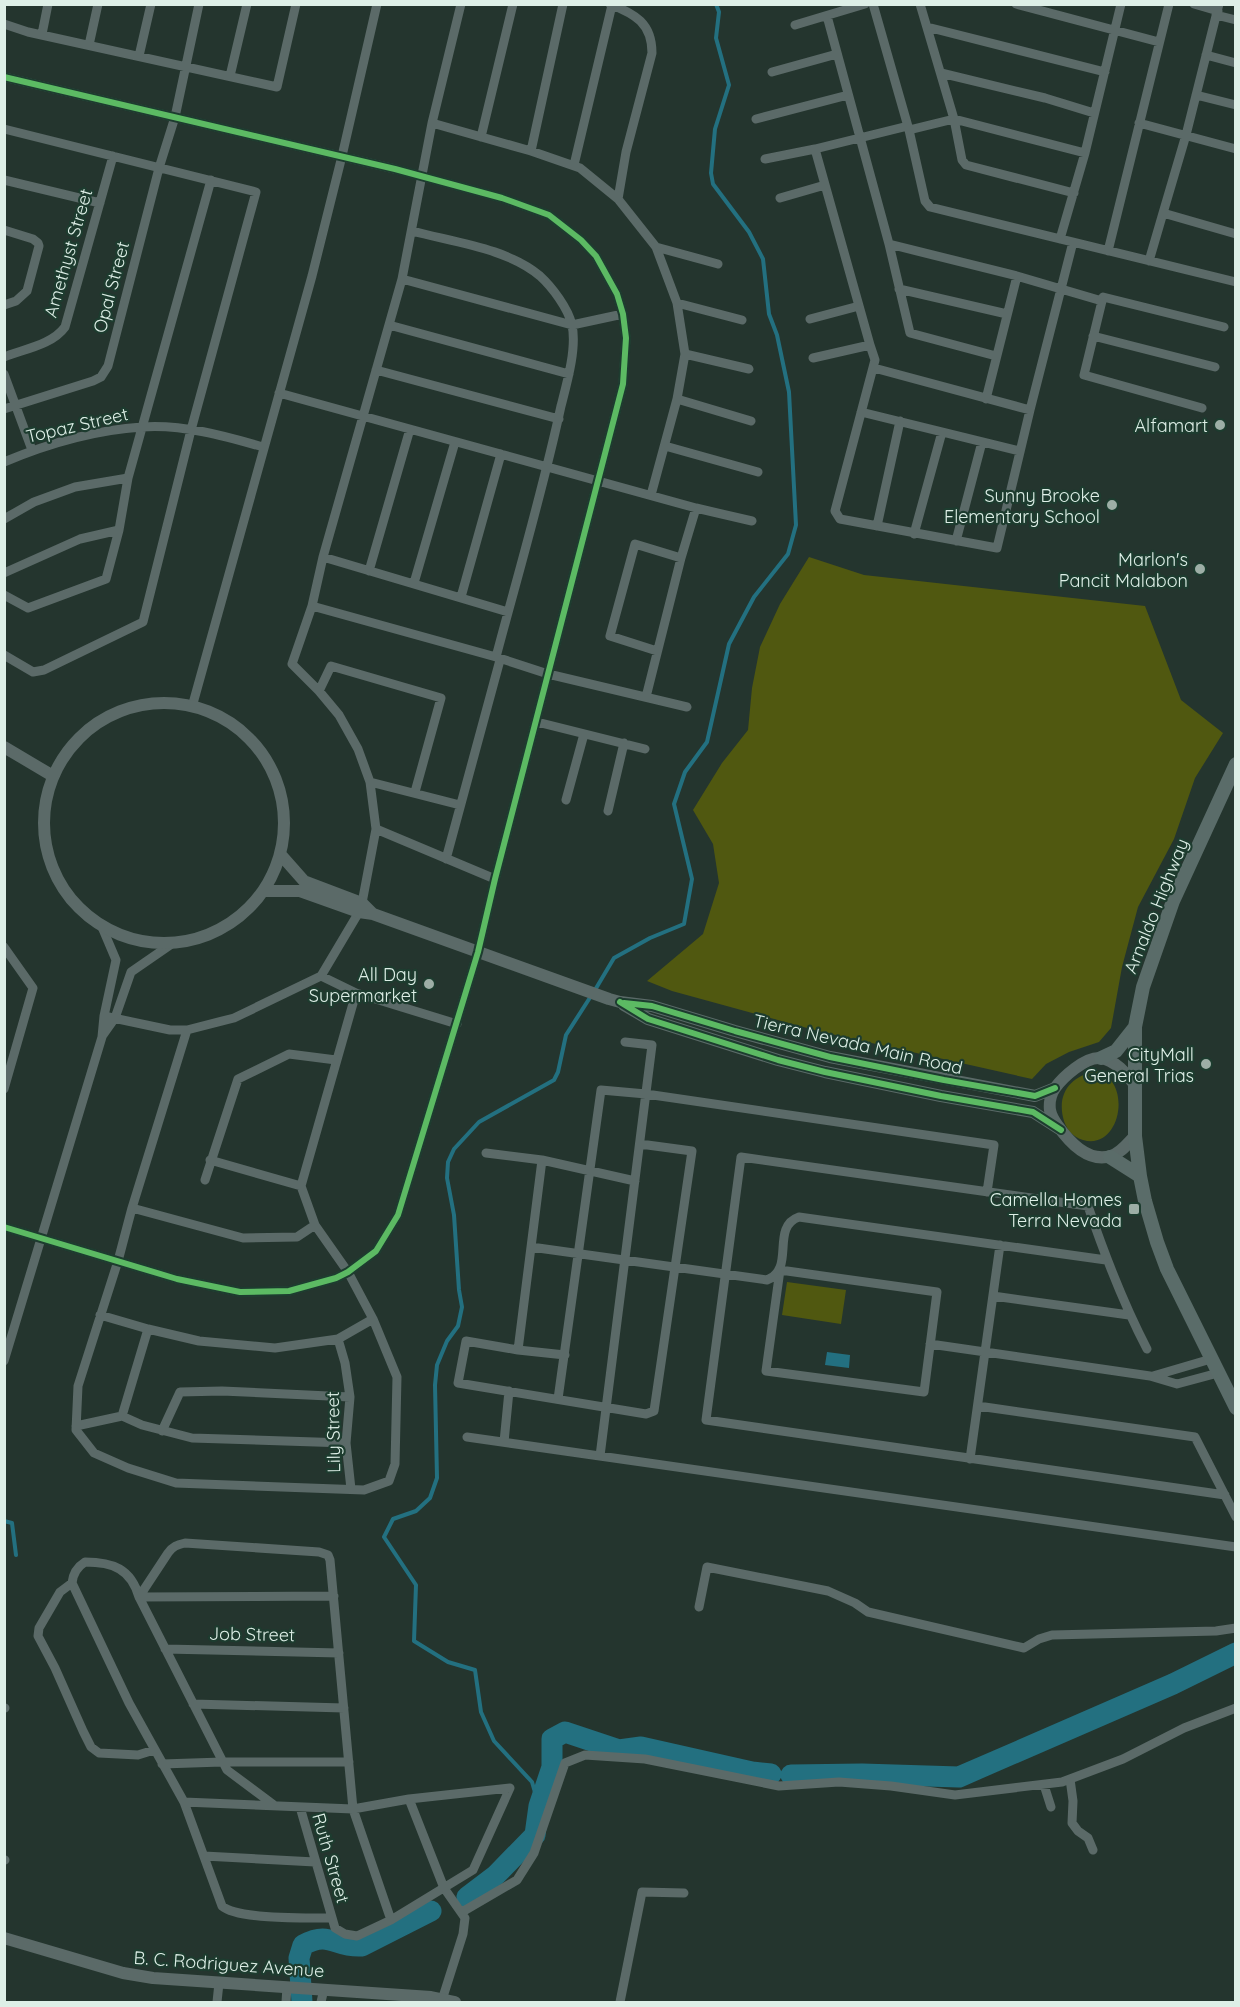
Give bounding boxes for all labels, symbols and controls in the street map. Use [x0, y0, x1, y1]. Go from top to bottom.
street label: Amethyst Street [39, 186, 97, 320]
street label: Opal Street [88, 239, 134, 335]
street label: Topaz Street [24, 402, 130, 448]
place label: Alfamart [1134, 414, 1208, 437]
marker: Alfamart [1213, 418, 1227, 432]
place label: Sunny Brooke Elementary School [944, 484, 1100, 528]
marker: Sunny Brooke Elementary School [1105, 498, 1119, 512]
place label: Marlon's Pancit Malabon [1059, 548, 1188, 592]
marker: Marlon's Pancit Malabon [1193, 562, 1207, 576]
street label: Arnaldo Highway [1118, 835, 1194, 977]
place label: All Day Supermarket [309, 963, 417, 1007]
marker: All Day Supermarket [422, 977, 436, 991]
street label: Tierra Nevada Main Road [751, 1009, 965, 1079]
place label: CityMall General Trias [1084, 1043, 1194, 1087]
marker: CityMall General Trias [1199, 1057, 1213, 1071]
place label: Camella Homes Terra Nevada [990, 1188, 1122, 1232]
marker: Camella Homes Terra Nevada [1127, 1202, 1141, 1216]
street label: Lily Street [321, 1391, 345, 1473]
street label: Job Street [209, 1622, 295, 1646]
street label: Ruth Street [307, 1810, 355, 1906]
street label: B. C. Rodriguez Avenue [133, 1946, 325, 1982]

